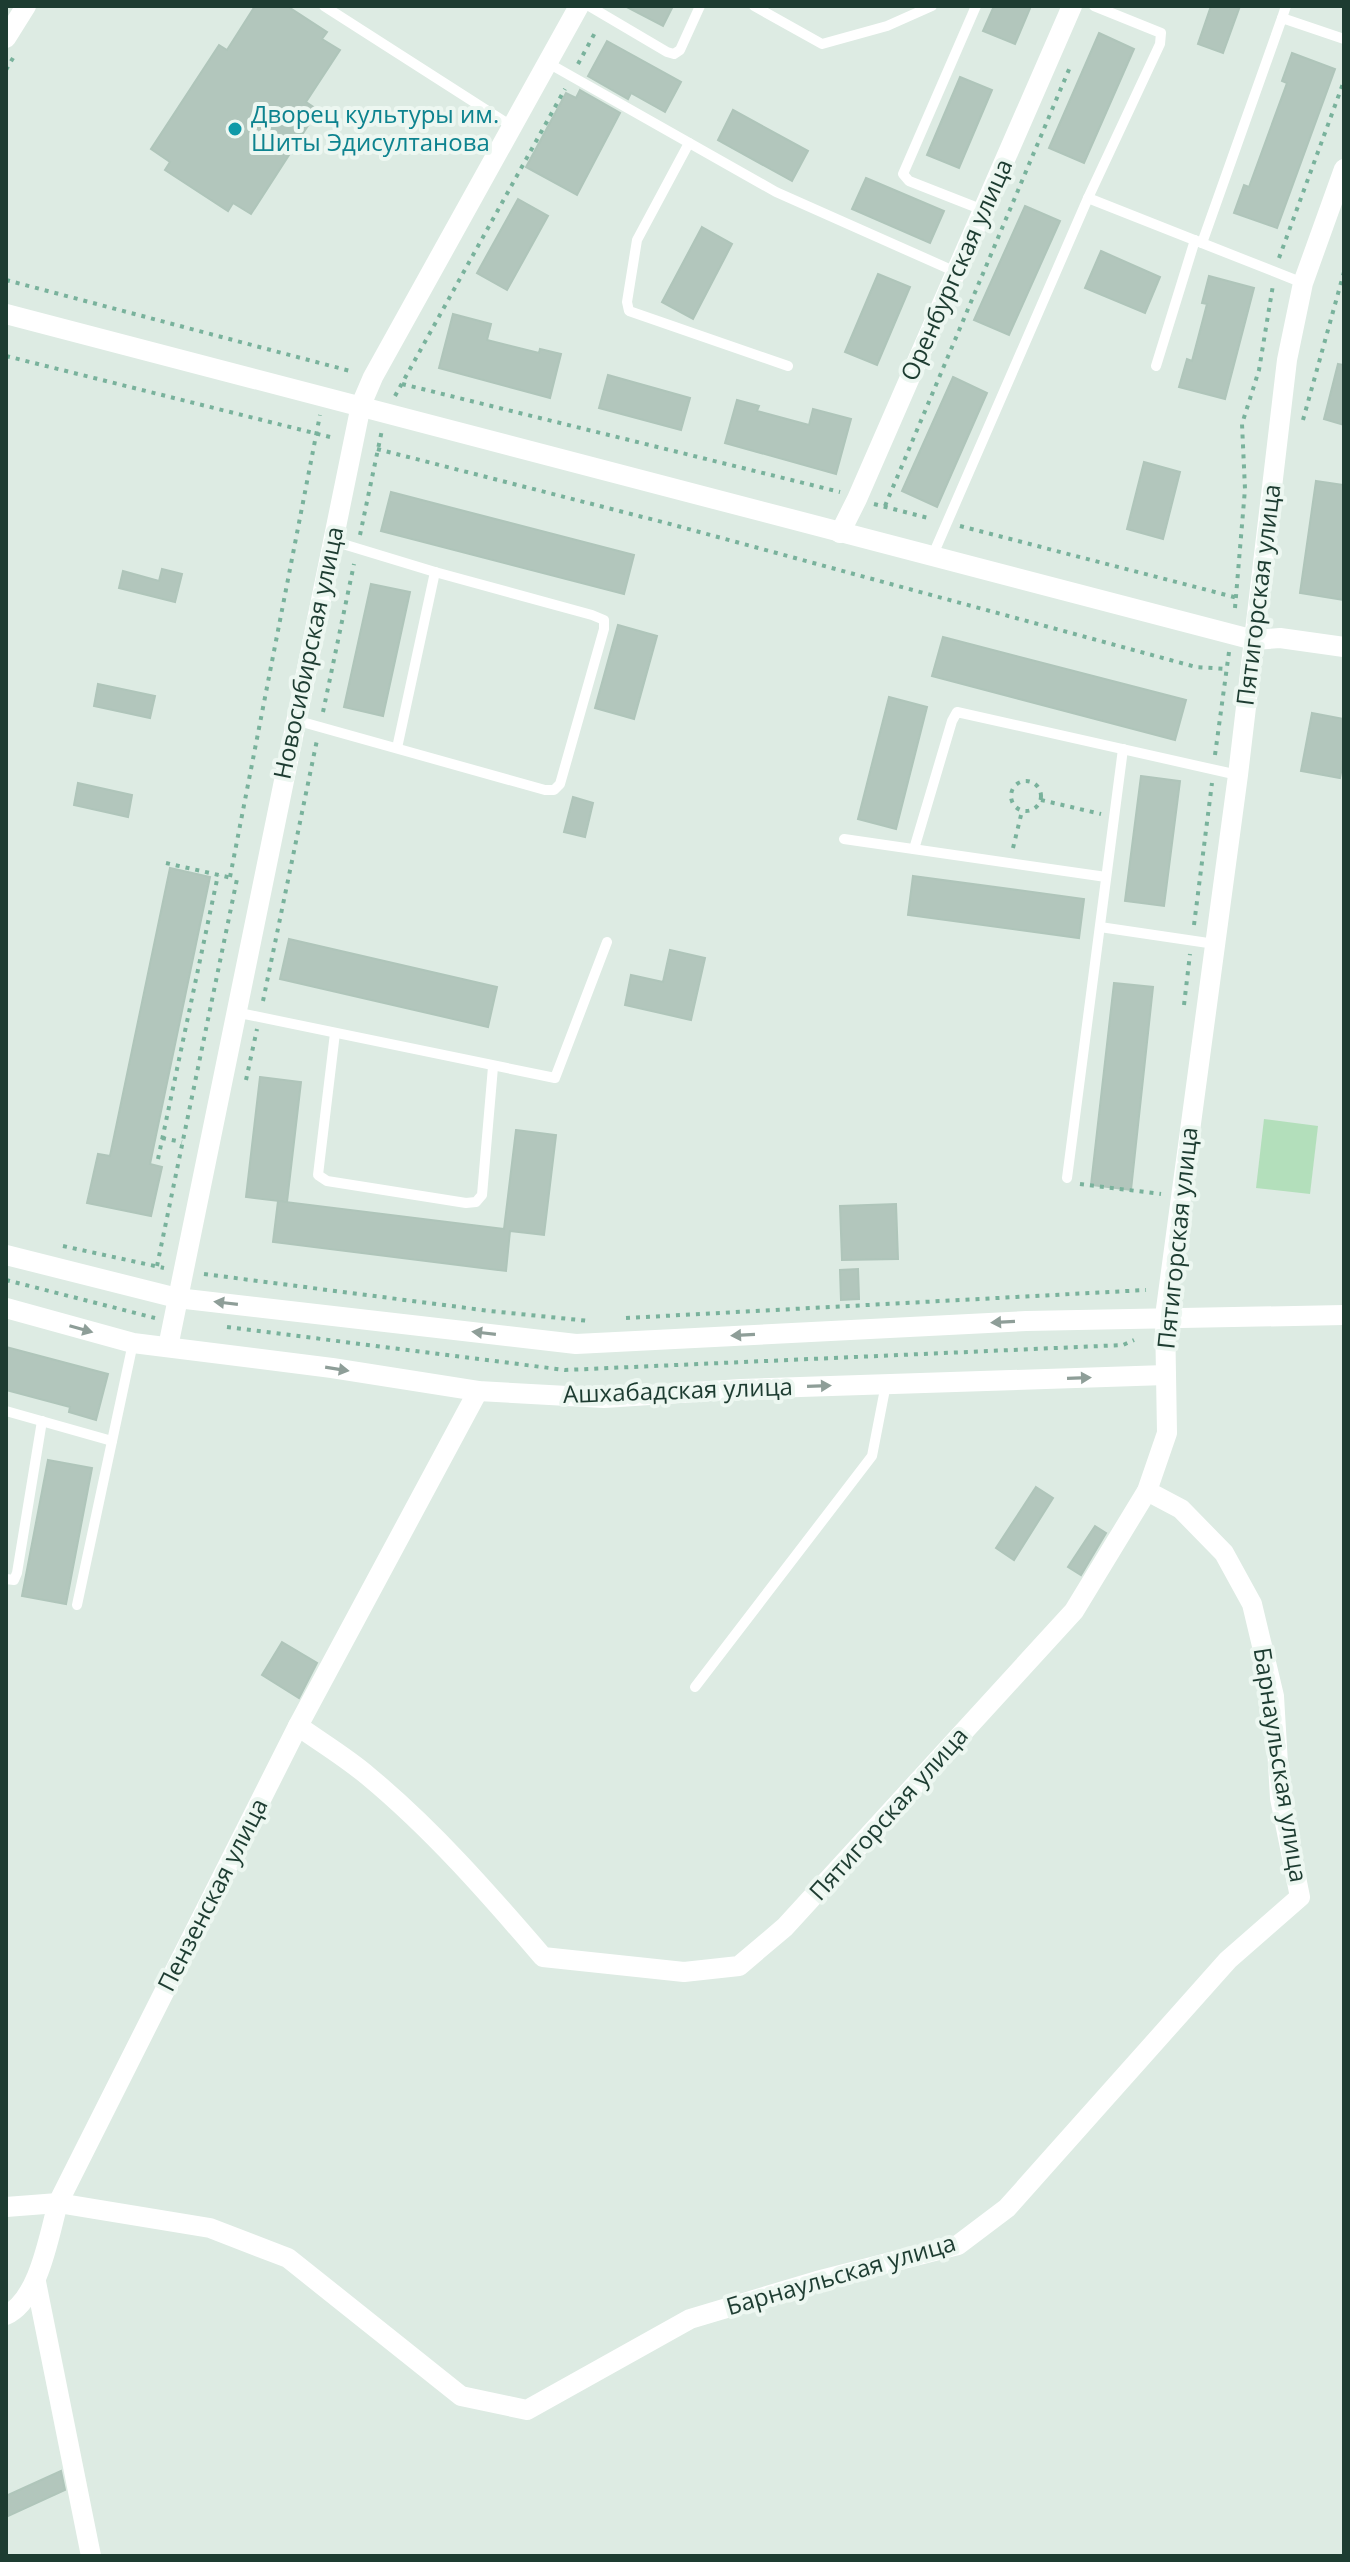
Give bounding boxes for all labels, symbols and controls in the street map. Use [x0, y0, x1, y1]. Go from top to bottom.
place label: Дворец культуры им. Шиты Эдисултанова [251, 97, 499, 158]
marker: Дворец культуры им. Шиты Эдисултанова [226, 120, 244, 138]
street label: Оренбургская улица [892, 153, 1019, 385]
street label: Пятигорская улица [1228, 482, 1287, 707]
street label: Новосибирская улица [265, 523, 350, 782]
street label: Пятигорская улица [1148, 1125, 1205, 1350]
one-way arrow [213, 1297, 238, 1310]
one-way arrow [990, 1315, 1015, 1328]
one-way arrow [69, 1323, 94, 1335]
one-way arrow [471, 1327, 496, 1340]
one-way arrow [730, 1329, 755, 1342]
one-way arrow [325, 1363, 350, 1376]
street label: Ашхабадская улица [562, 1369, 793, 1410]
one-way arrow [1067, 1372, 1092, 1384]
one-way arrow [807, 1380, 832, 1393]
street label: Барнаульская улица [1247, 1645, 1316, 1885]
street label: Пятигорская улица [801, 1719, 975, 1907]
street label: Пензенская улица [149, 1792, 275, 1996]
street label: Барнаульская улица [722, 2225, 959, 2322]

